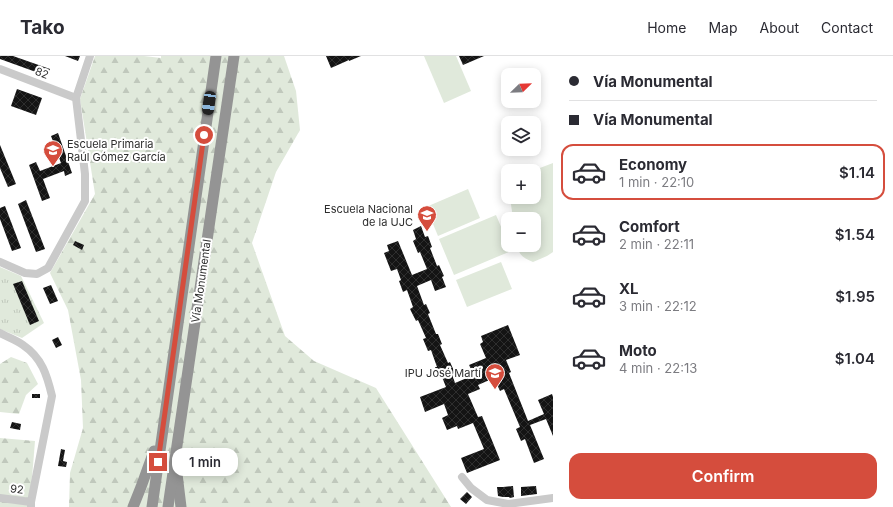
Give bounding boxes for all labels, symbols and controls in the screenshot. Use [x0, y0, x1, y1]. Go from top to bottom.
text: Tako [20, 16, 65, 39]
text: Home [647, 19, 686, 36]
text: Map [708, 19, 738, 36]
text: About [760, 19, 799, 36]
text: Contact [821, 19, 873, 36]
street label: 82 [33, 64, 51, 82]
north arrow [501, 68, 541, 108]
map controls [501, 68, 541, 252]
text: Vía Monumental [593, 72, 713, 91]
car [201, 90, 217, 116]
text: Vía Monumental [593, 110, 713, 129]
button: layers [501, 116, 541, 156]
route start [195, 126, 213, 144]
place label: Escuela Primaria Raúl Gómez García [67, 137, 166, 164]
school or university icon: Escuela Primaria Raúl Gómez García [42, 139, 64, 167]
icon: car [571, 154, 607, 190]
text: Economy [619, 155, 687, 174]
text: $1.14 [839, 163, 875, 182]
button: + [501, 164, 541, 204]
text: 1 min · 22:10 [619, 174, 694, 190]
place label: Escuela Nacional de la UJC [324, 202, 413, 229]
school or university icon: Escuela Nacional de la UJC [416, 204, 438, 232]
button: − [501, 212, 541, 252]
icon: car [571, 216, 607, 252]
text: Comfort [619, 217, 680, 236]
text: $1.54 [835, 225, 875, 244]
text: 2 min · 22:11 [619, 236, 694, 252]
street label: Vía Monumental [188, 238, 214, 324]
icon: car [571, 278, 607, 314]
text: XL [619, 279, 639, 298]
text: $1.95 [835, 287, 875, 306]
text: 3 min · 22:12 [619, 298, 697, 314]
icon: car [571, 340, 607, 376]
text: Moto [619, 341, 657, 360]
text: $1.04 [835, 349, 875, 368]
text: 4 min · 22:13 [619, 360, 697, 376]
school or university icon: IPU José Martí [484, 362, 506, 390]
place label: IPU José Martí [405, 366, 481, 380]
callout: 1 min [172, 448, 238, 476]
route end [149, 453, 167, 471]
button: Confirm [569, 453, 877, 499]
text: 1 min [189, 454, 221, 470]
street label: 92 [9, 481, 25, 497]

